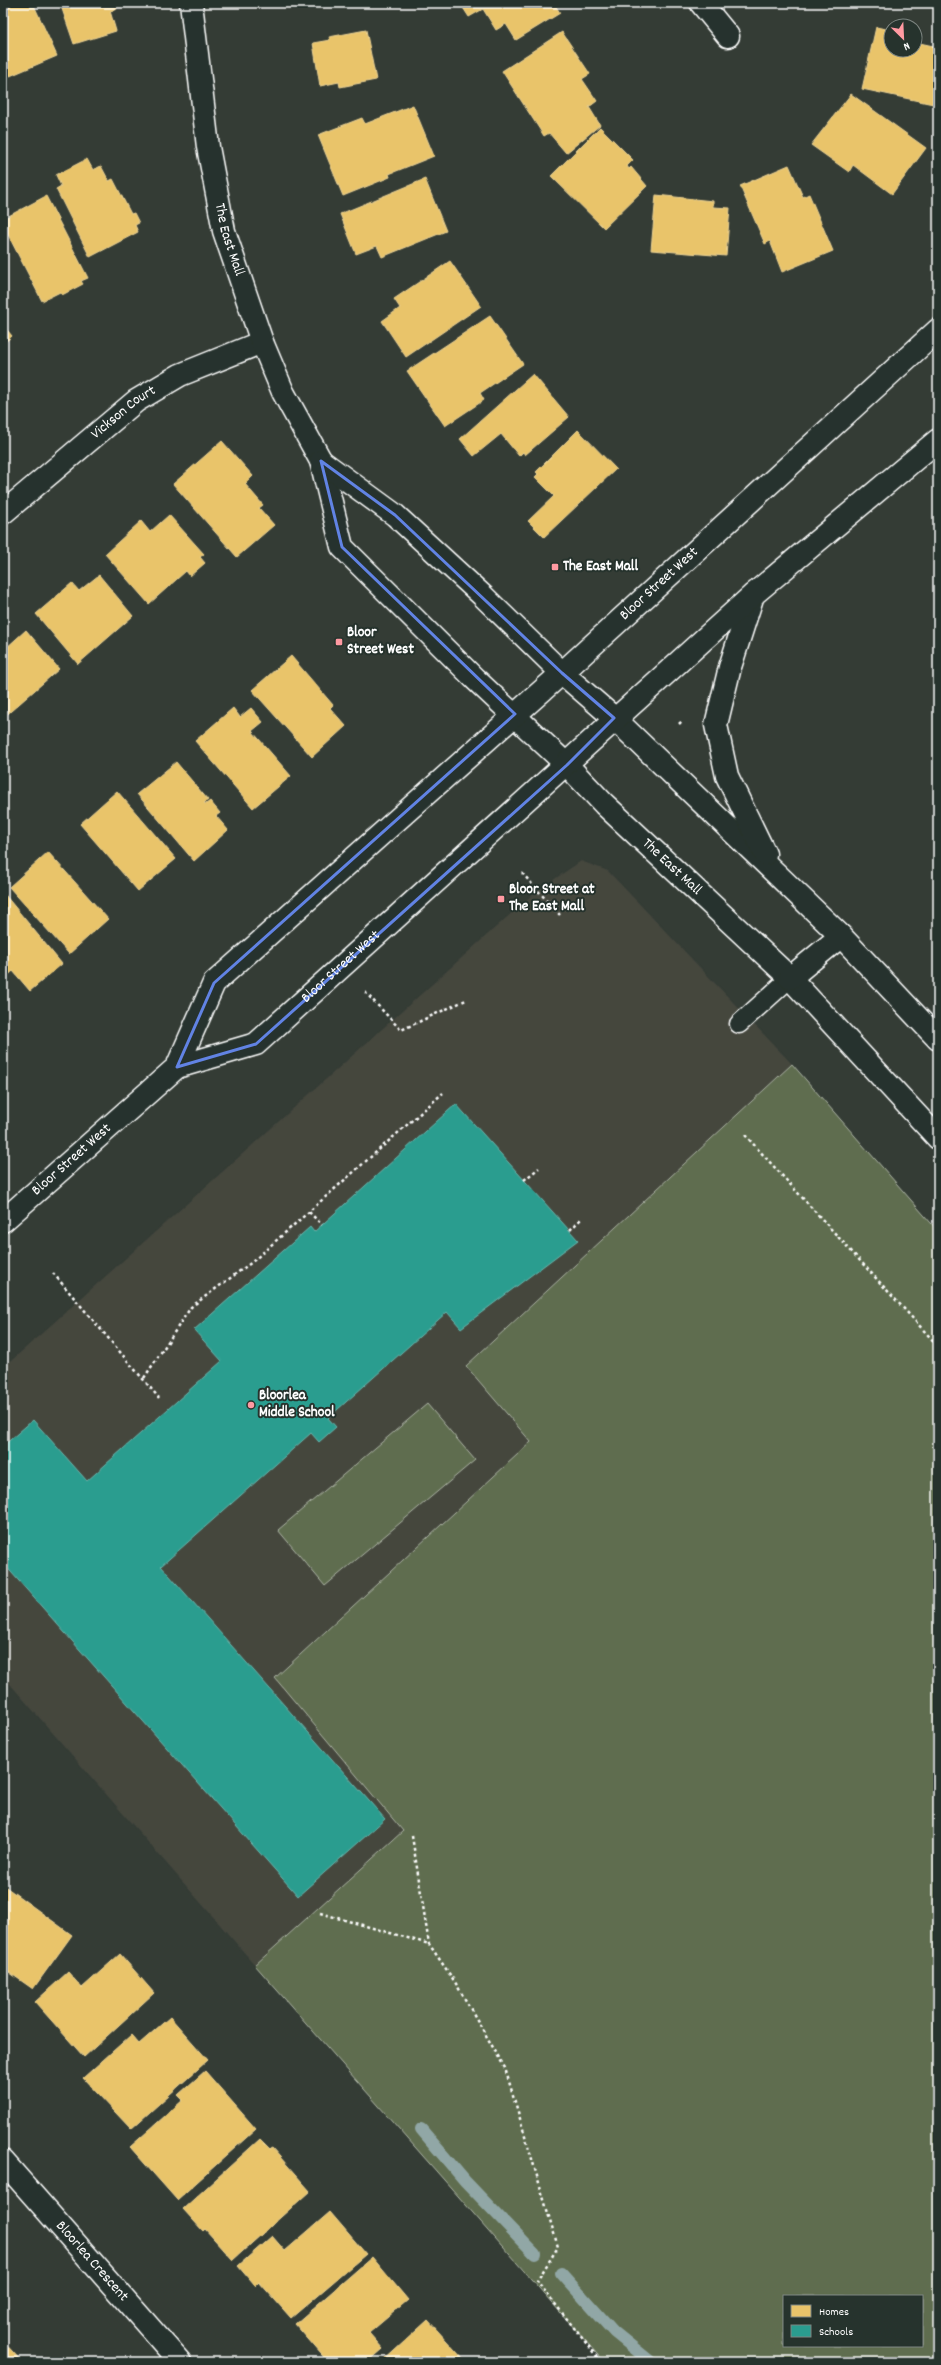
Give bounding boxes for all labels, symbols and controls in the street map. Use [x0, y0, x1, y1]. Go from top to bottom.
north arrow [883, 18, 923, 58]
text: N [900, 37, 912, 54]
street label: The East Mall [208, 201, 250, 279]
street label: Vickson Court [86, 380, 161, 445]
street label: Bloor Street West [615, 542, 704, 626]
place label: The East Mall [563, 556, 638, 578]
marker: The East Mall [550, 562, 560, 572]
place label: Bloor Street West [347, 622, 414, 661]
marker: Bloor Street West [334, 637, 344, 647]
street label: The East Mall [637, 834, 707, 901]
place label: Bloor Street at The East Mall [509, 879, 595, 918]
marker: Bloor Street at The East Mall [496, 894, 506, 904]
street label: Bloor Street West [297, 925, 386, 1009]
street label: Bloor Street West [27, 1118, 117, 1201]
place label: Bloorlea Middle School [259, 1385, 335, 1424]
marker: Bloorlea Middle School [246, 1400, 256, 1410]
street label: Bloorlea Crescent [50, 2216, 134, 2307]
legend [783, 2295, 923, 2347]
text: Homes [819, 2304, 849, 2321]
text: Schools [819, 2324, 853, 2341]

